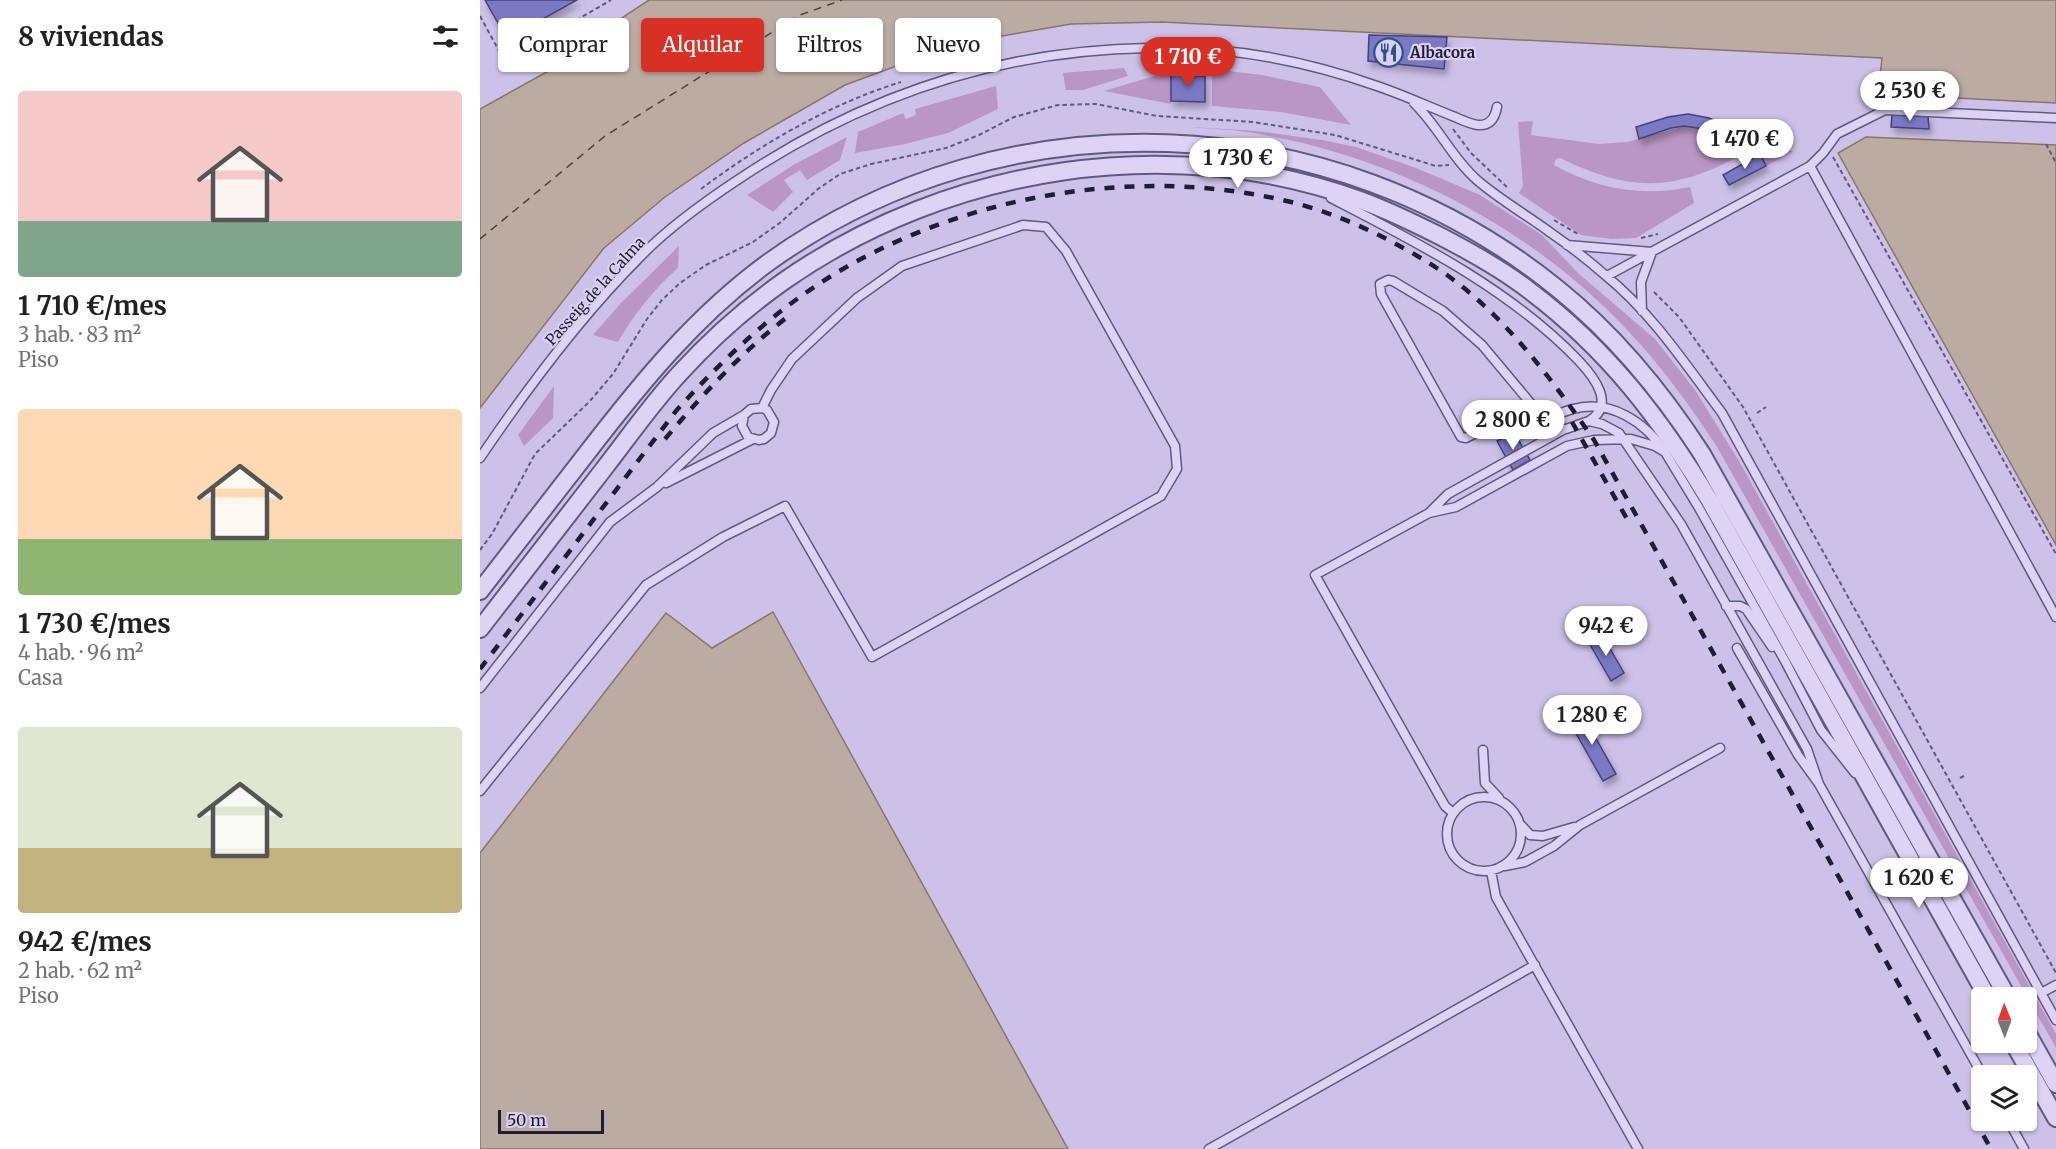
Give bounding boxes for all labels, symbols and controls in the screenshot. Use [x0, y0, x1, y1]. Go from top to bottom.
chip: Comprar [498, 18, 629, 72]
chip: Alquilar [641, 18, 764, 72]
chip: Filtros [776, 18, 883, 72]
chip: Nuevo [895, 18, 1001, 72]
text: 8 viviendas [18, 20, 164, 53]
icon: filters [429, 20, 462, 53]
restaurant icon: Albacora [1373, 36, 1405, 68]
pin: 1 710 € [1133, 37, 1243, 88]
place label: Albacora [1409, 43, 1476, 62]
text: 1 710 € [1155, 44, 1221, 69]
pin: 2 530 € [1855, 71, 1965, 122]
text: 2 530 € [1874, 78, 1946, 103]
pin: 1 470 € [1690, 119, 1800, 170]
text: 1 470 € [1711, 126, 1779, 151]
icon: home [186, 130, 294, 238]
pin: 1 730 € [1183, 138, 1293, 189]
text: 1 730 € [1203, 145, 1273, 170]
street label: Passeig de la Calma [541, 233, 649, 349]
text: 1 710 €/mes [18, 289, 167, 322]
text: 3 hab. · 83 m² [18, 322, 141, 347]
text: Piso [18, 347, 59, 372]
pin: 2 800 € [1458, 400, 1568, 451]
text: 2 800 € [1476, 407, 1550, 432]
icon: home [186, 448, 294, 556]
pin: 942 € [1564, 606, 1648, 657]
text: 1 730 €/mes [18, 607, 171, 640]
text: 942 € [1578, 613, 1634, 638]
text: 4 hab. · 96 m² [18, 640, 143, 665]
text: Casa [18, 665, 63, 690]
pin: 1 280 € [1537, 695, 1647, 746]
text: 1 280 € [1557, 702, 1627, 727]
icon: home [186, 766, 294, 874]
pin: 1 620 € [1864, 858, 1974, 909]
text: 1 620 € [1884, 865, 1954, 890]
text: 942 €/mes [18, 925, 152, 958]
text: 2 hab. · 62 m² [18, 958, 142, 983]
text: Piso [18, 983, 59, 1008]
north arrow [1971, 987, 2037, 1053]
map controls [1971, 987, 2037, 1131]
button: layers [1971, 1065, 2037, 1131]
scale bar [498, 1107, 604, 1134]
text: 50 m [507, 1110, 546, 1130]

